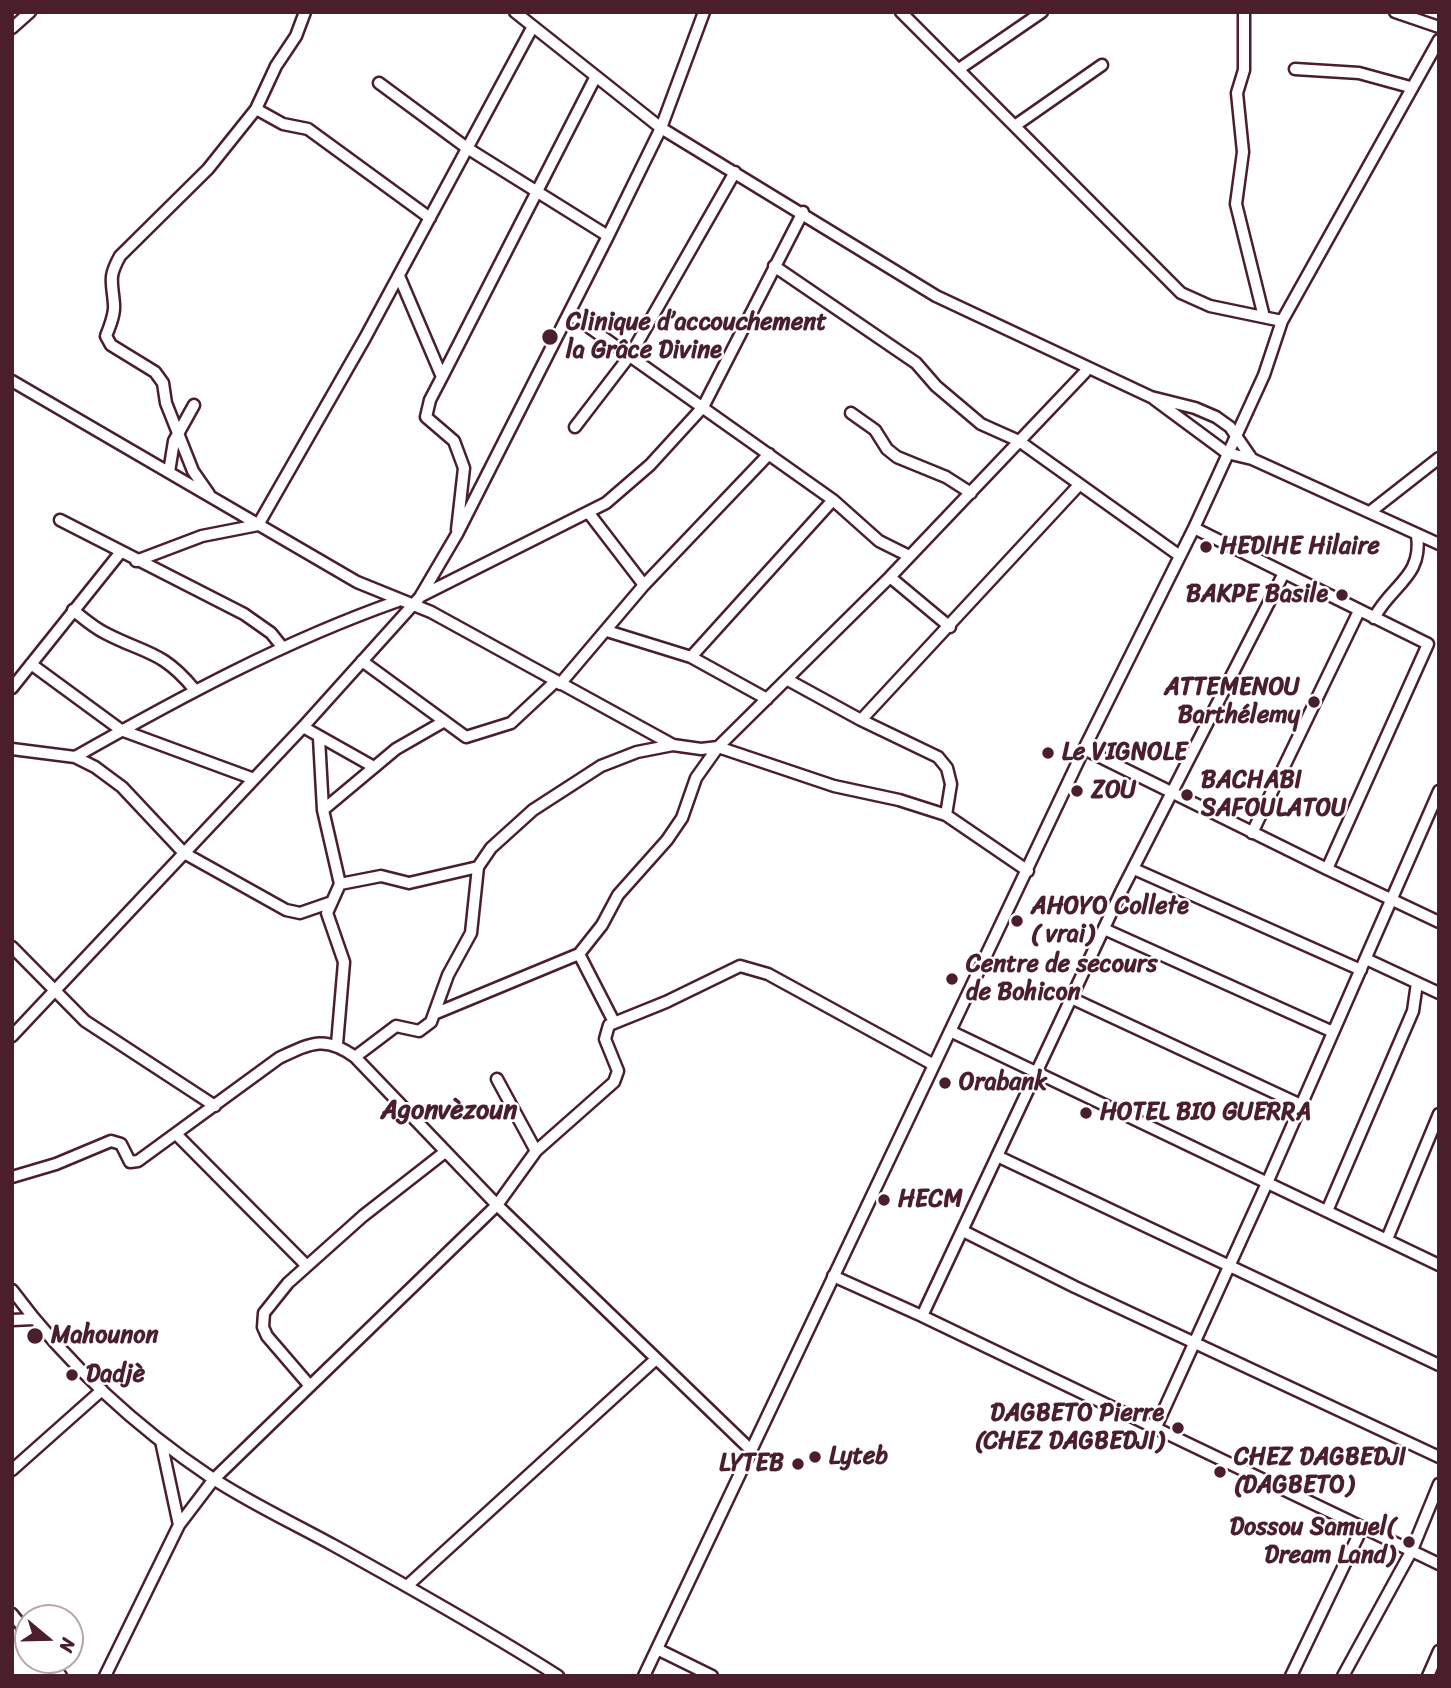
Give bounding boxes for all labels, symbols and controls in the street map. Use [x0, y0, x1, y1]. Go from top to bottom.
place label: Clinique d’accouchement la Grâce Divine [566, 309, 827, 365]
marker: Clinique d’accouchement la Grâce Divine [540, 327, 560, 347]
place label: HEDIHE Hilaire [1220, 533, 1380, 561]
marker: HEDIHE Hilaire [1198, 539, 1214, 555]
place label: BAKPE Basile [1186, 581, 1328, 609]
marker: BAKPE Basile [1334, 587, 1350, 603]
place label: ATTEMENOU Barthélemy [1164, 674, 1300, 730]
marker: ATTEMENOU Barthélemy [1306, 694, 1322, 710]
place label: Le VIGNOLE [1062, 739, 1187, 767]
marker: Le VIGNOLE [1040, 745, 1056, 761]
place label: BACHABI SAFOULATOU [1201, 767, 1347, 823]
place label: ZOU [1091, 777, 1137, 805]
marker: ZOU [1069, 783, 1085, 799]
marker: BACHABI SAFOULATOU [1179, 787, 1195, 803]
place label: AHOYO Collete ( vrai) [1031, 893, 1189, 949]
marker: AHOYO Collete ( vrai) [1009, 913, 1025, 929]
place label: Centre de secours de Bohicon [966, 951, 1158, 1007]
marker: Centre de secours de Bohicon [944, 971, 960, 987]
place label: Orabank [959, 1069, 1047, 1097]
marker: Orabank [937, 1075, 953, 1091]
district label: Agonvèzoun [381, 1095, 517, 1127]
place label: HOTEL BIO GUERRA [1100, 1099, 1311, 1127]
marker: HOTEL BIO GUERRA [1078, 1105, 1094, 1121]
place label: HECM [898, 1186, 963, 1214]
marker: HECM [876, 1192, 892, 1208]
place label: Mahounon [51, 1322, 158, 1350]
marker: Mahounon [25, 1326, 45, 1346]
place label: Dadjè [86, 1361, 145, 1389]
marker: Dadjè [64, 1367, 80, 1383]
place label: DAGBETO Pierre (CHEZ DAGBEDJI) [975, 1400, 1164, 1456]
marker: DAGBETO Pierre (CHEZ DAGBEDJI) [1170, 1420, 1186, 1436]
place label: Lyteb [829, 1443, 888, 1471]
place label: CHEZ DAGBEDJI (DAGBETO) [1234, 1444, 1406, 1500]
marker: Lyteb [807, 1449, 823, 1465]
place label: LYTEB [719, 1450, 784, 1478]
marker: LYTEB [790, 1456, 806, 1472]
marker: CHEZ DAGBEDJI (DAGBETO) [1212, 1464, 1228, 1480]
place label: Dossou Samuel( Dream Land) [1230, 1514, 1395, 1570]
marker: Dossou Samuel( Dream Land) [1401, 1534, 1417, 1550]
north arrow [14, 1604, 84, 1674]
text: N [50, 1634, 85, 1657]

